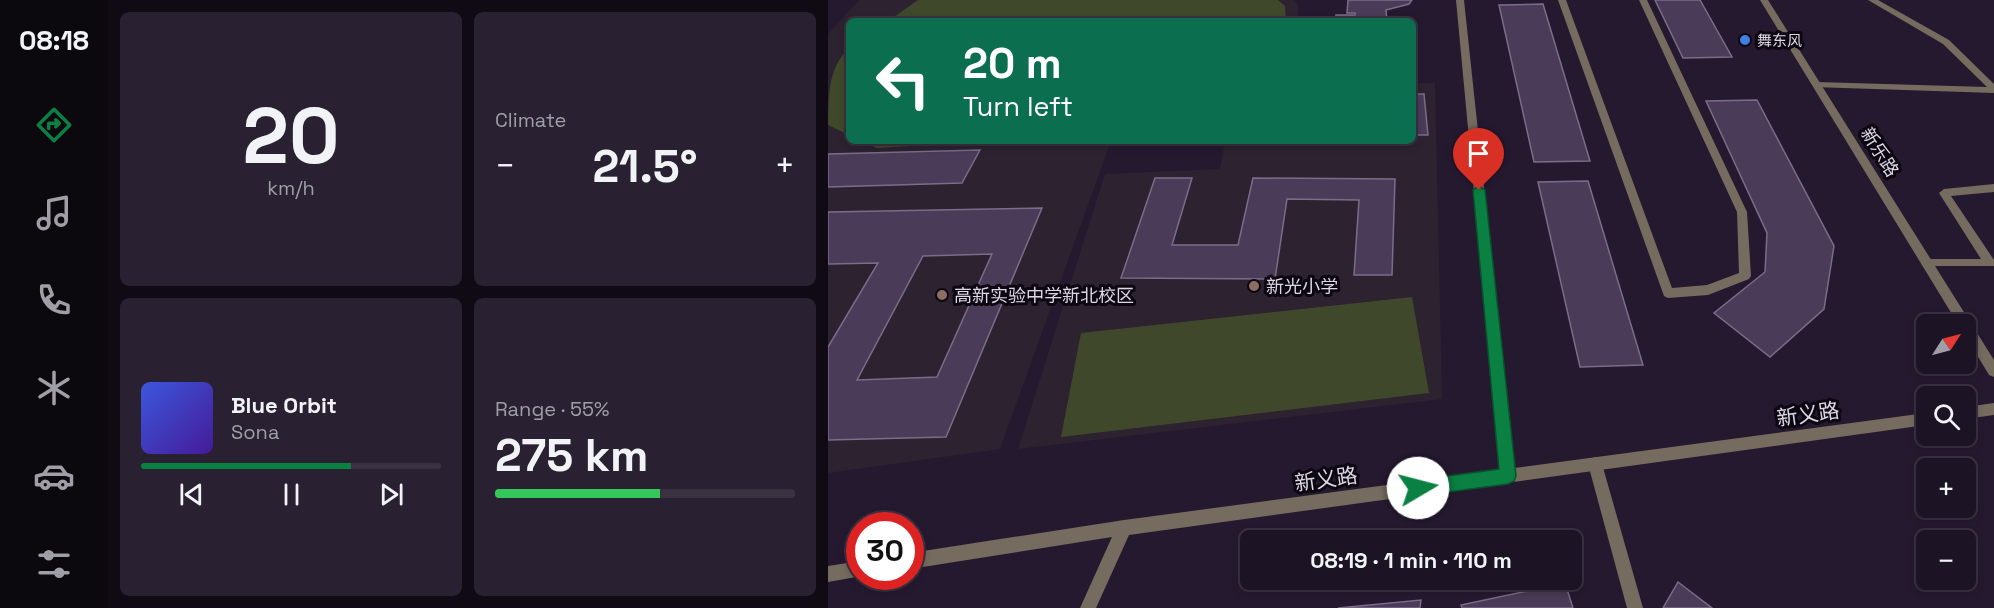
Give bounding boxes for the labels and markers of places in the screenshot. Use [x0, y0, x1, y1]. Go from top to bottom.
place label: 舞东风 [1757, 31, 1802, 50]
marker: 舞东风 [1738, 33, 1752, 47]
pin [1453, 128, 1504, 190]
place label: 新光小学 [1266, 275, 1338, 298]
marker: 新光小学 [1247, 279, 1261, 293]
place label: 高新实验中学新北校区 [954, 284, 1134, 307]
marker: 高新实验中学新北校区 [935, 288, 949, 302]

